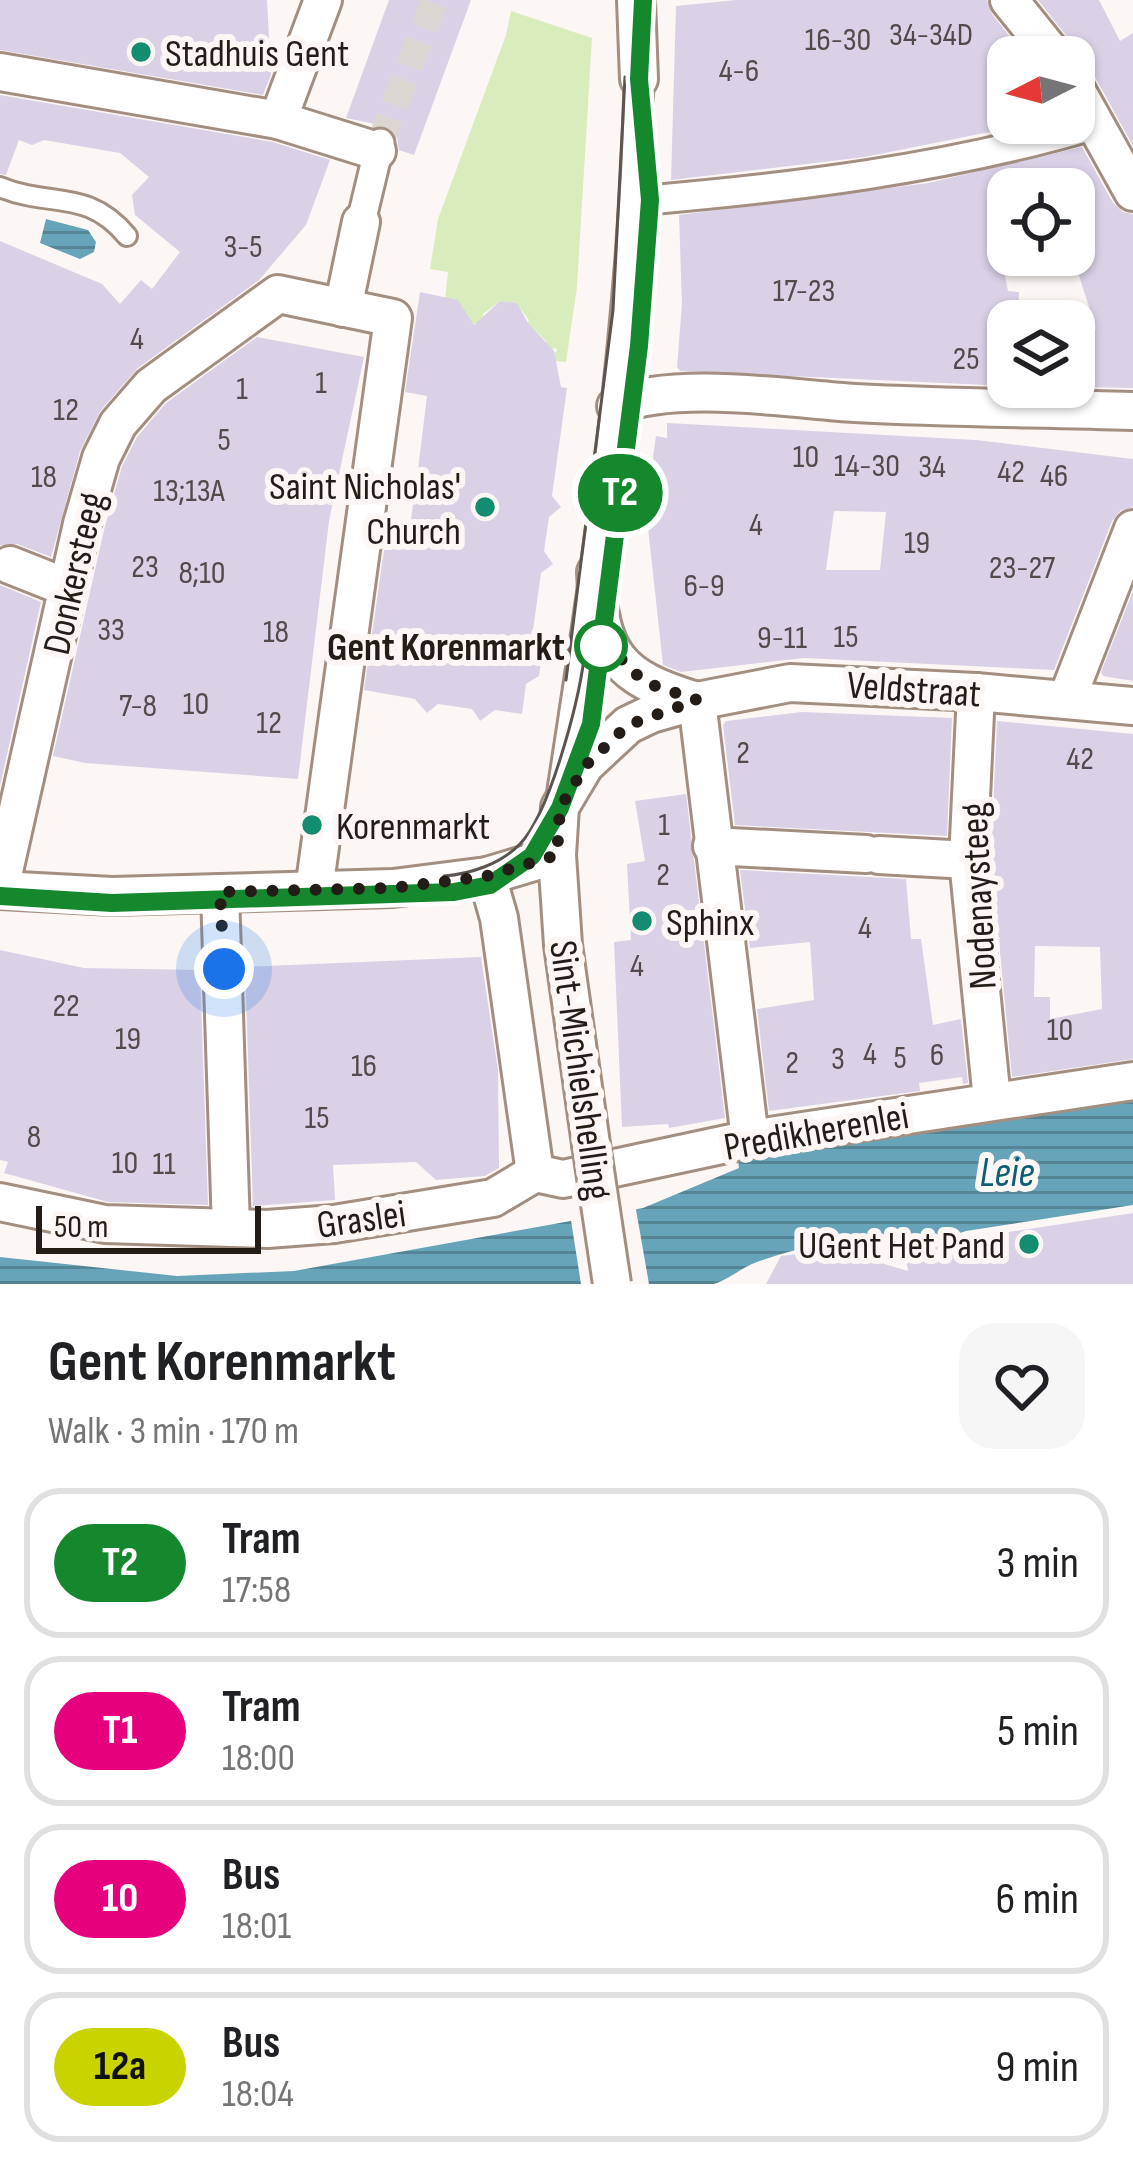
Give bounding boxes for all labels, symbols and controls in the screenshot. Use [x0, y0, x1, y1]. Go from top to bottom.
house number: 34-34D [889, 15, 973, 55]
house number: 16-30 [805, 20, 871, 60]
place label: Stadhuis Gent [165, 31, 349, 78]
north arrow [987, 36, 1095, 144]
map controls [987, 36, 1095, 408]
marker: Stadhuis Gent [128, 39, 154, 65]
house number: 4-6 [719, 51, 759, 91]
button: locate [987, 168, 1095, 276]
house number: 3-5 [223, 227, 263, 267]
house number: 17-23 [773, 271, 835, 311]
button: layers [987, 300, 1095, 408]
house number: 4 [130, 319, 144, 359]
house number: 25 [953, 339, 979, 379]
house number: 1 [315, 363, 327, 403]
house number: 1 [236, 369, 248, 409]
house number: 12 [53, 390, 79, 430]
house number: 5 [217, 420, 231, 460]
house number: 10 [793, 437, 819, 477]
house number: 14-30 [834, 446, 900, 486]
house number: 34 [918, 447, 946, 487]
house number: 42 [997, 452, 1025, 492]
line badge: T2 [566, 454, 674, 532]
house number: 46 [1040, 456, 1068, 496]
house number: 18 [31, 457, 57, 497]
place label: Saint Nicholas' Church [269, 464, 461, 556]
text: T2 [602, 467, 638, 518]
house number: 13;13A [153, 471, 226, 511]
street label: Donkersteeg [34, 488, 117, 659]
marker: Saint Nicholas' Church [472, 494, 498, 520]
house number: 4 [749, 505, 763, 545]
house number: 19 [904, 523, 930, 563]
house number: 23 [131, 547, 159, 587]
house number: 23-27 [989, 548, 1055, 588]
house number: 8;10 [178, 553, 226, 593]
house number: 6-9 [683, 566, 725, 606]
house number: 33 [97, 610, 125, 650]
house number: 18 [263, 612, 289, 652]
house number: 15 [834, 617, 858, 657]
house number: 9-11 [757, 618, 807, 658]
marker: Gent Korenmarkt [576, 621, 626, 671]
place label: Gent Korenmarkt [327, 625, 565, 672]
street label: Veldstraat [845, 662, 982, 719]
house number: 10 [183, 684, 209, 724]
house number: 7-8 [119, 686, 157, 726]
house number: 12 [256, 703, 282, 743]
house number: 2 [736, 733, 750, 773]
house number: 42 [1066, 739, 1094, 779]
street label: Nodenaysteeg [951, 801, 1008, 990]
place label: Korenmarkt [336, 804, 490, 851]
house number: 1 [658, 805, 670, 845]
marker: Korenmarkt [299, 812, 325, 838]
house number: 2 [656, 855, 670, 895]
place label: Sphinx [666, 900, 754, 947]
marker: Sphinx [629, 908, 655, 934]
house number: 4 [858, 908, 872, 948]
street label: Sint-Michielshelling [538, 938, 621, 1203]
your location [194, 939, 254, 999]
house number: 4 [630, 946, 644, 986]
house number: 22 [52, 986, 80, 1026]
house number: 10 [1047, 1010, 1073, 1050]
house number: 19 [115, 1019, 141, 1059]
house number: 4 [863, 1034, 877, 1074]
house number: 6 [930, 1035, 944, 1075]
house number: 5 [893, 1038, 907, 1078]
house number: 3 [831, 1039, 845, 1079]
house number: 2 [785, 1043, 799, 1083]
house number: 16 [351, 1046, 377, 1086]
street label: Predikherenlei [720, 1093, 912, 1172]
house number: 15 [305, 1098, 329, 1138]
house number: 8 [27, 1117, 41, 1157]
house number: 10 [112, 1143, 138, 1183]
house number: 11 [152, 1144, 176, 1184]
water label: Leie [979, 1148, 1035, 1199]
street label: Graslei [314, 1191, 409, 1250]
scale bar [36, 1200, 261, 1253]
text: 50 m [54, 1207, 108, 1247]
place label: UGent Het Pand [798, 1223, 1005, 1270]
marker: UGent Het Pand [1016, 1231, 1042, 1257]
button: heart [959, 1323, 1085, 1449]
text: Gent Korenmarkt [48, 1329, 396, 1397]
text: Walk · 3 min · 170 m [48, 1408, 299, 1455]
text: Tram [222, 1512, 301, 1567]
text: 3 min [996, 1536, 1079, 1591]
text: T2 [102, 1537, 138, 1588]
text: 17:58 [222, 1567, 291, 1614]
text: Tram [222, 1680, 301, 1735]
text: 5 min [997, 1704, 1079, 1759]
text: T1 [102, 1705, 138, 1756]
text: 18:00 [222, 1735, 295, 1782]
text: Bus [222, 1848, 280, 1903]
text: 6 min [996, 1872, 1079, 1927]
text: 10 [102, 1873, 138, 1924]
text: 18:01 [222, 1903, 291, 1950]
text: Bus [222, 2016, 280, 2071]
text: 9 min [995, 2040, 1079, 2095]
text: 12a [94, 2041, 146, 2092]
text: 18:04 [222, 2071, 294, 2118]

